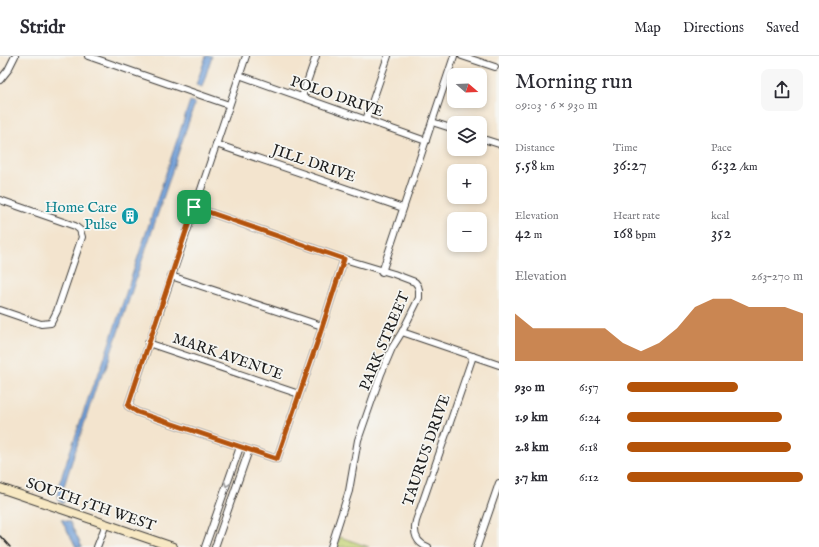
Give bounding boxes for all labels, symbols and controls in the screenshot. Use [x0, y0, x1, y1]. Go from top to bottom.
text: Stridr [20, 16, 65, 40]
text: Map [634, 19, 661, 37]
text: Directions [683, 19, 744, 37]
text: Saved [766, 19, 799, 37]
north arrow [447, 68, 487, 108]
map controls [447, 68, 487, 252]
text: Morning run [515, 68, 633, 96]
button: share [761, 69, 803, 111]
street label: POLO DRIVE [288, 72, 386, 121]
text: 09:03 · 6 × 930 m [515, 97, 597, 114]
button: layers [447, 116, 487, 156]
street label: JILL DRIVE [268, 140, 358, 187]
text: Distance [515, 141, 555, 155]
text: Time [613, 141, 637, 155]
text: Pace [711, 141, 732, 155]
text: 5.58 [515, 155, 538, 176]
text: 36:27 [613, 155, 647, 176]
text: 6:32 [711, 155, 737, 176]
text: km [538, 160, 554, 174]
text: /km [737, 160, 758, 174]
button: + [447, 164, 487, 204]
pin [177, 190, 211, 224]
icon: arrive [183, 196, 205, 218]
place label: Home Care Pulse [45, 198, 117, 234]
building icon: Home Care Pulse [120, 206, 140, 226]
text: Elevation [515, 209, 559, 223]
text: Heart rate [613, 209, 660, 223]
text: kcal [711, 209, 729, 223]
button: − [447, 212, 487, 252]
text: 42 [515, 223, 531, 244]
text: 168 [613, 223, 633, 244]
text: 352 [711, 223, 731, 244]
text: m [531, 228, 542, 242]
text: bpm [633, 228, 656, 242]
text: Elevation [515, 268, 567, 285]
text: 263–270 m [751, 268, 803, 285]
street label: PARK STREET [355, 289, 414, 393]
street label: MARK AVENUE [170, 329, 286, 384]
text: 930 m [515, 379, 545, 396]
text: 6:57 [579, 379, 599, 396]
street label: TAURUS DRIVE [398, 392, 455, 509]
text: 1.9 km [515, 409, 548, 426]
text: 6:24 [579, 409, 600, 426]
text: 2.8 km [515, 439, 549, 456]
text: 6:18 [579, 439, 598, 456]
text: 3.7 km [515, 469, 548, 486]
text: 6:12 [579, 469, 599, 486]
street label: SOUTH 5TH WEST [24, 473, 158, 536]
one-way arrow [223, 480, 232, 487]

